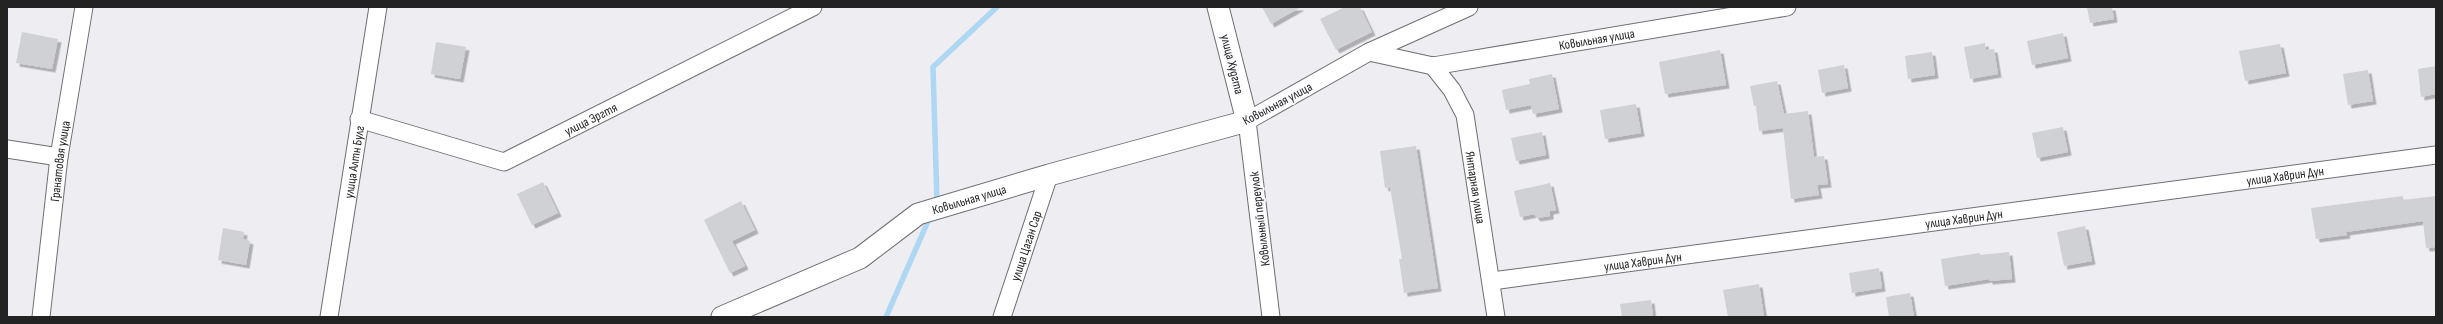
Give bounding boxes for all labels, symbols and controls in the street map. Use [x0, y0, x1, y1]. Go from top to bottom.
street label: Ковыльная улица [1558, 26, 1636, 54]
street label: улица Худгта [1217, 33, 1247, 96]
street label: Ковыльная улица [1240, 79, 1315, 129]
street label: улица Эргтя [562, 100, 620, 139]
street label: Гранатовая улица [47, 120, 74, 202]
street label: улица Алтн Булг [341, 124, 368, 200]
street label: Янтарная улица [1462, 150, 1489, 225]
street label: улица Хаврин Дун [2245, 163, 2325, 189]
street label: Ковыльный переулок [1246, 171, 1274, 267]
street label: Ковыльная улица [930, 181, 1008, 218]
street label: улица Хаврин Дун [1924, 206, 2004, 232]
street label: улица Цаган Сар [1007, 209, 1046, 283]
street label: улица Хаврин Дун [1603, 249, 1683, 275]

